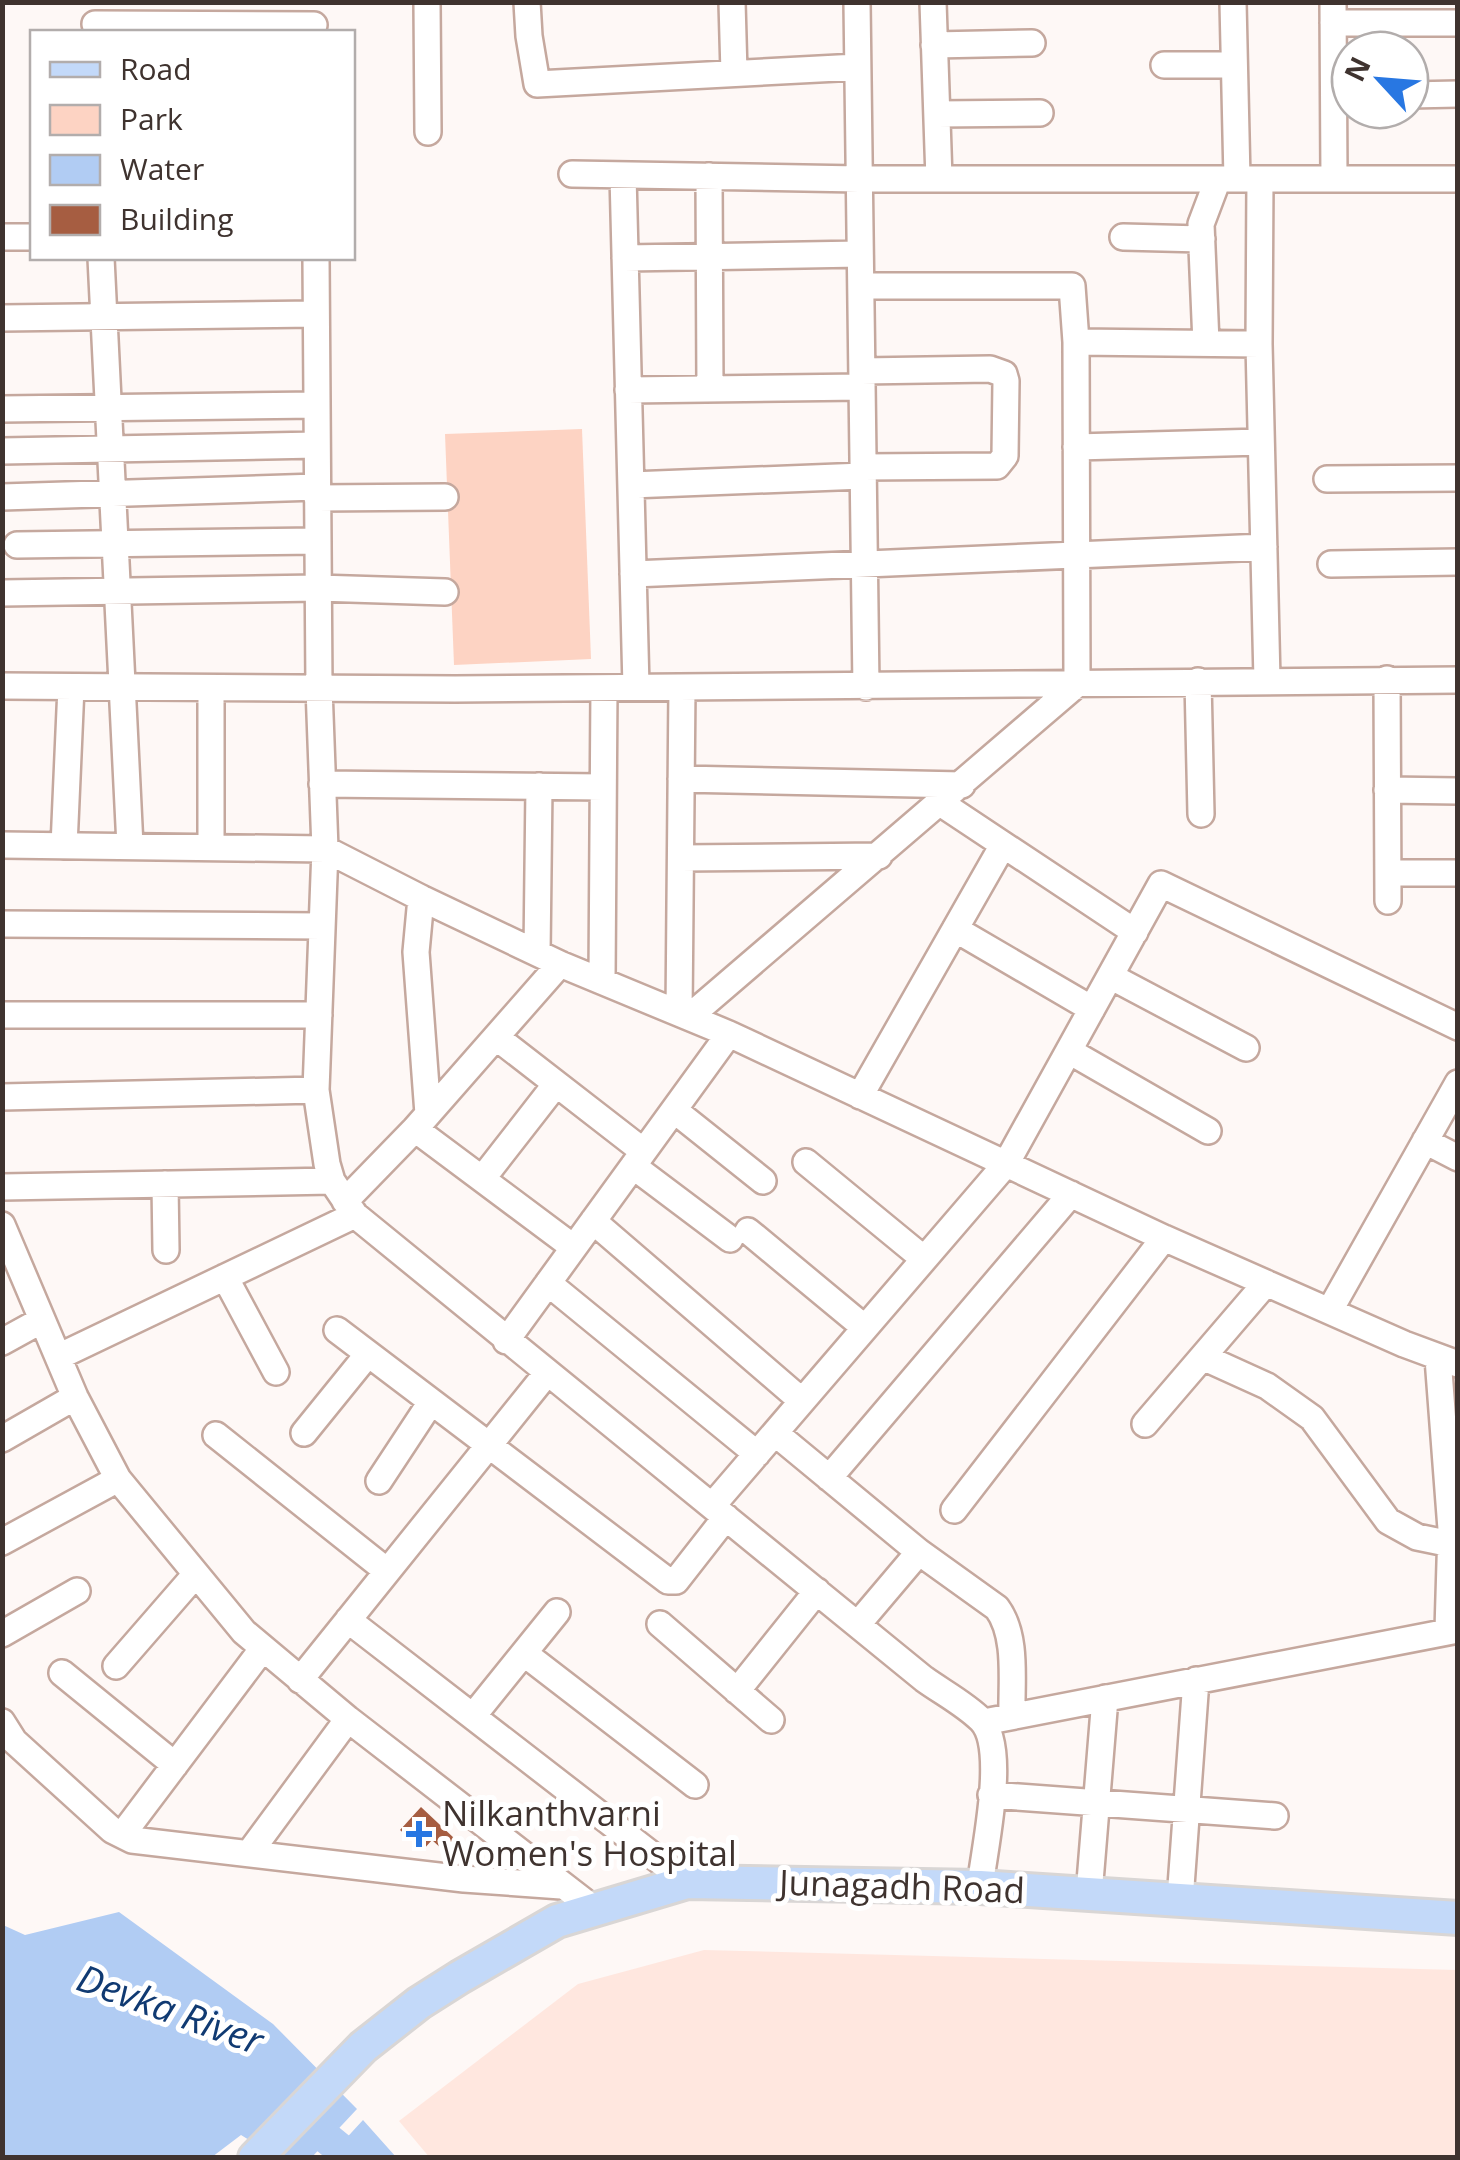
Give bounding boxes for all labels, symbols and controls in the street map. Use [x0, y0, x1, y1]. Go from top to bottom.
legend [30, 30, 355, 260]
north arrow [1330, 30, 1430, 130]
text: Road [120, 48, 192, 89]
text: N [1335, 50, 1379, 87]
text: Park [120, 98, 183, 139]
text: Water [120, 148, 204, 189]
text: Building [120, 198, 234, 239]
place label: Nilkanthvarni Women's Hospital [442, 1789, 737, 1876]
marker: Nilkanthvarni Women's Hospital [406, 1821, 432, 1847]
street label: Junagadh Road [775, 1858, 1026, 1913]
water label: Devka River [70, 1950, 273, 2066]

